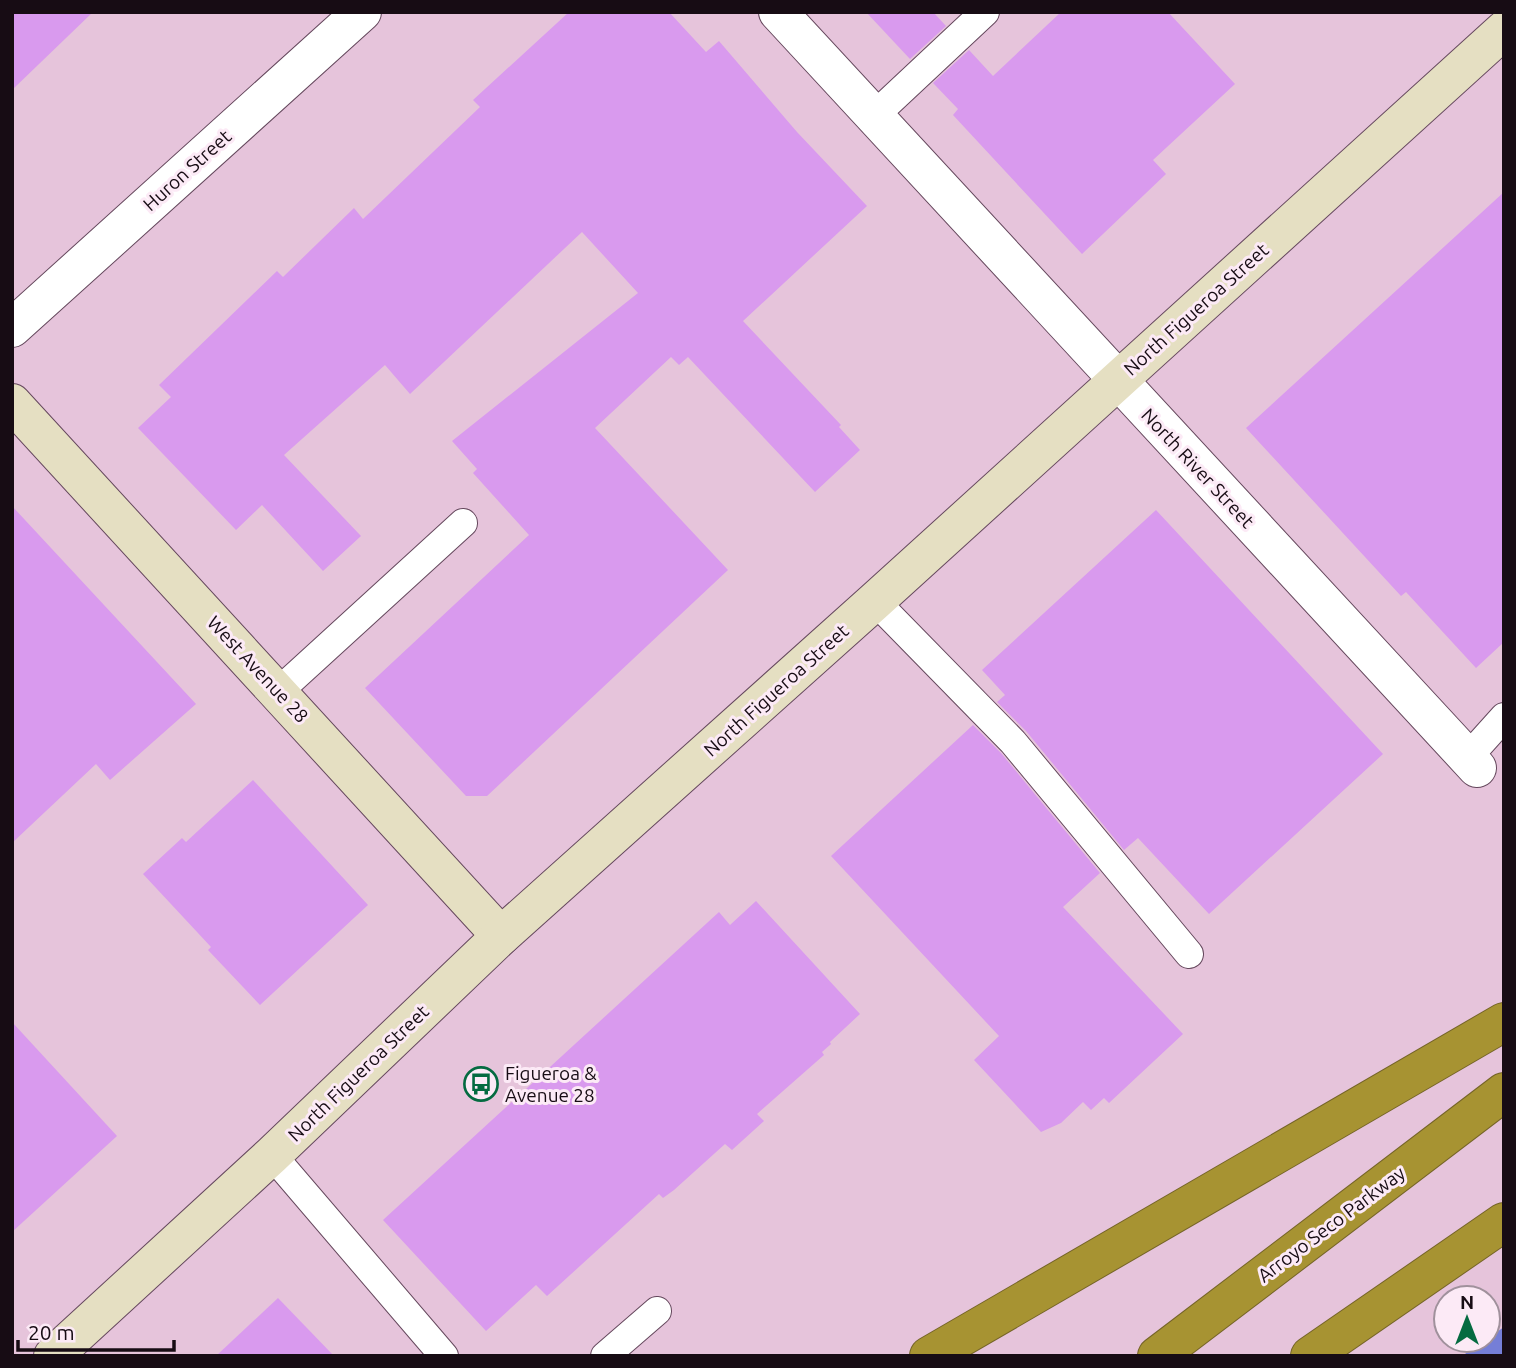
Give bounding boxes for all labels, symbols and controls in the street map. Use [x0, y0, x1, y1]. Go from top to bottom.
street label: Huron Street [139, 124, 236, 215]
street label: North Figueroa Street [1119, 238, 1273, 380]
street label: North River Street [1137, 404, 1259, 533]
street label: West Avenue 28 [203, 611, 313, 727]
street label: North Figueroa Street [699, 619, 853, 761]
street label: North Figueroa Street [283, 1000, 433, 1146]
place label: Figueroa & Avenue 28 [505, 1062, 597, 1106]
bus stop icon: Figueroa & Avenue 28 [462, 1065, 500, 1103]
street label: Arroyo Seco Parkway [1253, 1161, 1409, 1287]
north arrow [1432, 1284, 1502, 1354]
text: N [1460, 1291, 1474, 1313]
scale bar [18, 1308, 173, 1352]
text: 20 m [28, 1320, 75, 1344]

